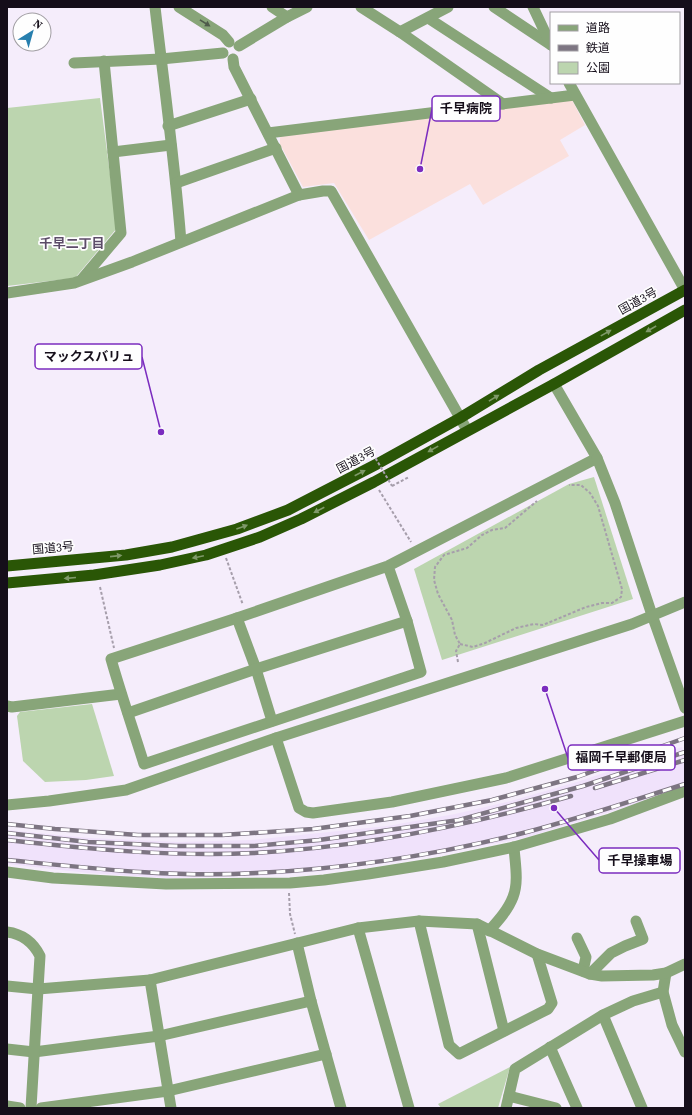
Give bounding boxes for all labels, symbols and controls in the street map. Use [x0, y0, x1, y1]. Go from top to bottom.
north arrow [12, 12, 52, 52]
legend [550, 12, 680, 84]
text: N [30, 16, 45, 33]
one-way arrow [199, 20, 211, 27]
text: 道路 [586, 20, 610, 36]
text: 鉄道 [586, 40, 610, 56]
text: 公園 [586, 60, 610, 76]
callout: 千早病院 [432, 96, 500, 121]
text: 千早病院 [440, 100, 492, 117]
district label: 千早二丁目 [39, 235, 105, 252]
street label: 国道3号 [616, 284, 660, 318]
one-way arrow [645, 326, 657, 332]
one-way arrow [601, 330, 612, 337]
callout: マックスバリュ [35, 344, 142, 369]
text: マックスバリュ [44, 348, 134, 365]
one-way arrow [488, 394, 500, 401]
street label: 国道3号 [334, 443, 378, 477]
one-way arrow [428, 446, 439, 453]
one-way arrow [354, 470, 366, 476]
one-way arrow [313, 507, 324, 514]
one-way arrow [236, 524, 248, 530]
street label: 国道3号 [31, 538, 75, 558]
one-way arrow [110, 553, 122, 560]
one-way arrow [192, 555, 204, 561]
one-way arrow [63, 574, 76, 581]
callout: 福岡千早郵便局 [568, 745, 675, 770]
text: 福岡千早郵便局 [575, 749, 667, 766]
callout: 千早操車場 [599, 848, 680, 873]
text: 千早操車場 [607, 852, 673, 869]

